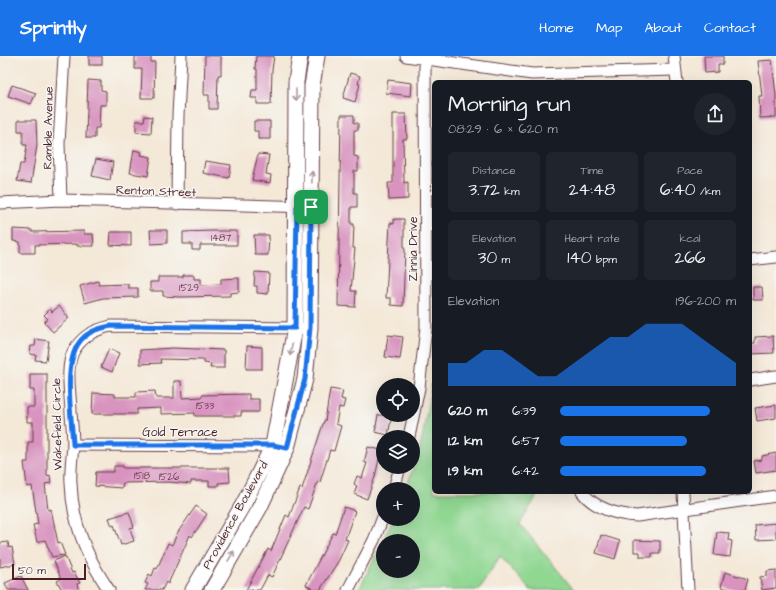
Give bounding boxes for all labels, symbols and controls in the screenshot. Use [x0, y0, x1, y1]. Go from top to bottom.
text: Sprintly [20, 15, 87, 42]
text: Home [539, 18, 574, 38]
text: Map [596, 18, 622, 38]
text: About [644, 18, 682, 38]
text: Contact [704, 18, 756, 38]
street label: Ramble Avenue [39, 86, 58, 170]
one-way arrow [292, 88, 300, 101]
text: Morning run [448, 89, 571, 120]
button: share [694, 93, 736, 135]
text: 08:29 · 6 × 620 m [448, 120, 558, 138]
text: Distance [473, 163, 515, 178]
text: Time [580, 163, 604, 178]
text: Pace [677, 163, 703, 178]
one-way arrow [308, 171, 316, 184]
text: 3.72 [469, 178, 500, 202]
text: 24:48 [569, 178, 615, 202]
text: 6:40 [660, 178, 696, 202]
street label: Renton Street [115, 182, 197, 201]
text: km [500, 184, 519, 199]
text: /km [696, 184, 720, 199]
pin [294, 190, 328, 224]
icon: arrive [300, 196, 322, 218]
street label: Zinnia Drive [405, 216, 422, 281]
house number: 1487 [211, 231, 231, 245]
text: Elevation [472, 231, 516, 246]
text: Heart rate [564, 231, 620, 246]
text: kcal [679, 231, 701, 246]
text: 30 [478, 246, 497, 270]
text: 140 [567, 246, 592, 270]
text: 266 [674, 246, 706, 270]
text: m [497, 252, 510, 267]
text: bpm [592, 252, 617, 267]
house number: 1529 [179, 281, 199, 295]
text: Elevation [448, 292, 499, 310]
text: 196–200 m [676, 292, 736, 310]
one-way arrow [287, 343, 295, 356]
street label: Wakefield Circle [48, 377, 67, 470]
map controls [376, 378, 420, 578]
button: locate [376, 378, 420, 422]
house number: 1533 [196, 399, 214, 413]
text: 620 m [448, 402, 487, 420]
text: 6:39 [512, 402, 536, 420]
street label: Gold Terrace [142, 424, 218, 441]
button: layers [376, 430, 420, 474]
text: 1.2 km [448, 432, 482, 450]
text: 6:57 [512, 432, 540, 450]
street label: Providence Boulevard [199, 458, 272, 572]
text: 1.9 km [448, 462, 482, 480]
text: 6:42 [512, 462, 539, 480]
house number: 1518 [134, 469, 151, 483]
house number: 1526 [159, 470, 180, 484]
button: + [376, 482, 420, 526]
button: − [376, 534, 420, 578]
one-way arrow [228, 550, 236, 562]
scale bar [12, 562, 86, 581]
text: 50 m [18, 563, 46, 578]

